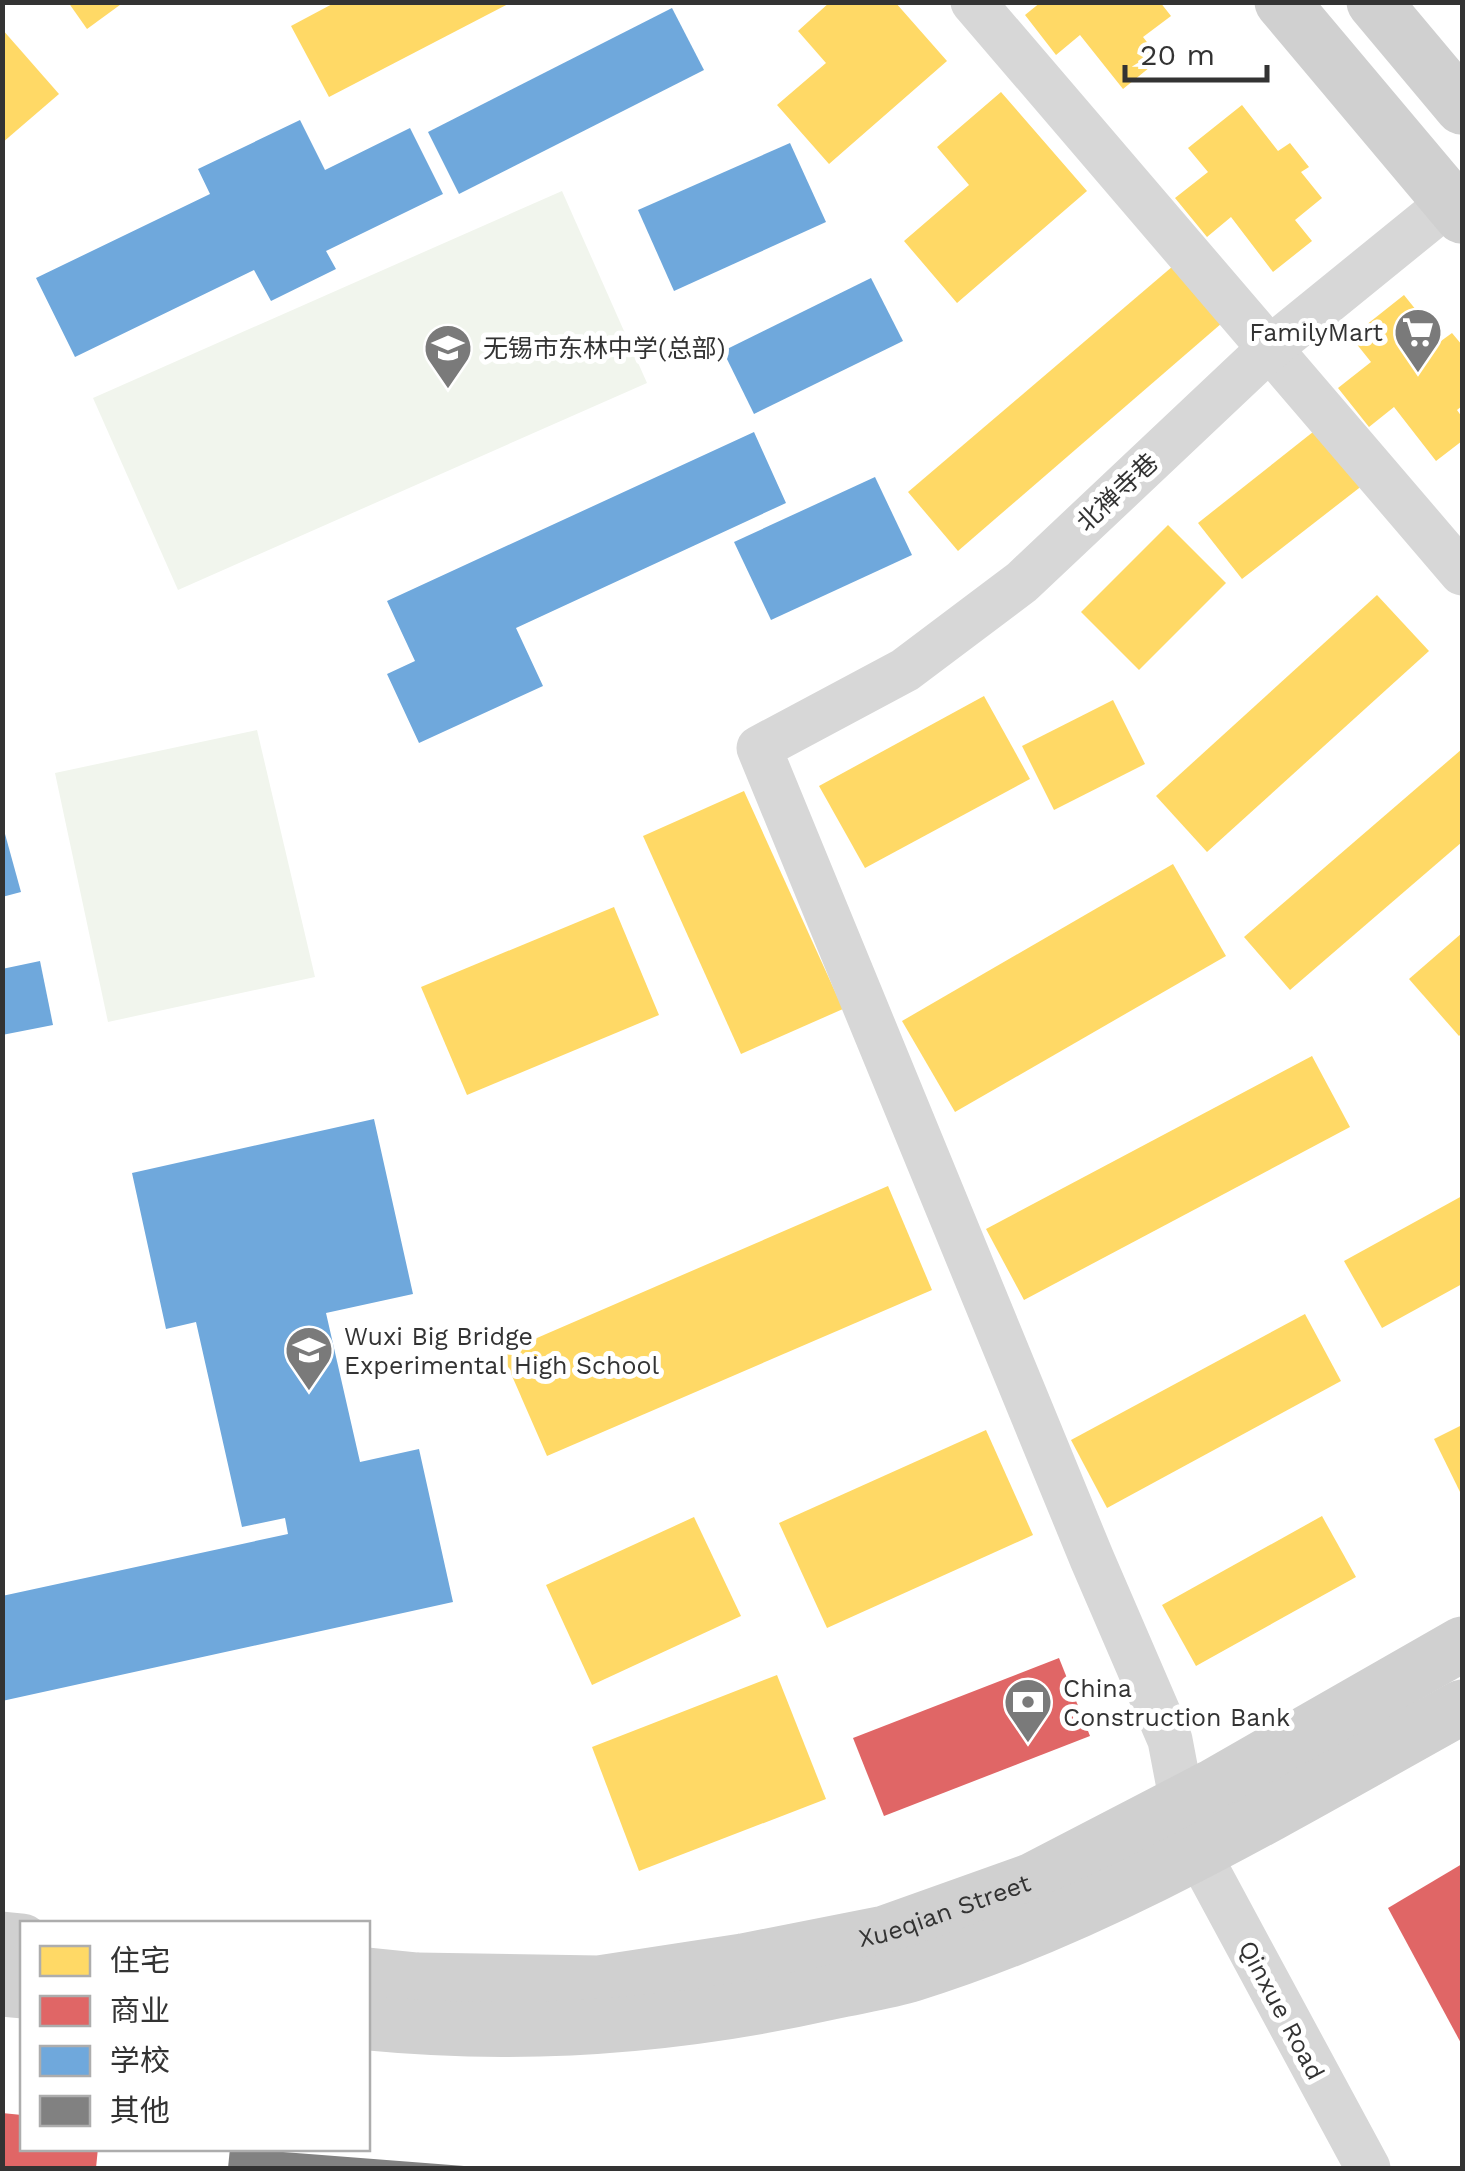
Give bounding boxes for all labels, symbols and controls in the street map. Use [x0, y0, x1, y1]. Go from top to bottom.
scale bar [1125, 20, 1268, 82]
text: 20 m [1140, 37, 1215, 72]
supermarket icon: FamilyMart [1392, 306, 1444, 374]
place label: FamilyMart [1249, 318, 1384, 347]
school or university icon: 无锡市东林中学(总部) [422, 322, 474, 390]
place label: 无锡市东林中学(总部) [483, 334, 726, 363]
street label: 北禅寺巷 [1071, 448, 1164, 537]
place label: Wuxi Big Bridge Experimental High School [344, 1322, 660, 1380]
school or university icon: Wuxi Big Bridge Experimental High School [283, 1324, 335, 1392]
place label: China Construction Bank [1063, 1674, 1290, 1732]
bank icon: China Construction Bank [1002, 1676, 1054, 1744]
street label: Xueqian Street [856, 1868, 1035, 1953]
legend [20, 1921, 370, 2151]
street label: Qinxue Road [1233, 1936, 1330, 2085]
text: 住宅 [110, 1943, 170, 1978]
text: 商业 [110, 1993, 170, 2028]
text: 学校 [110, 2043, 170, 2078]
text: 其他 [110, 2093, 170, 2128]

